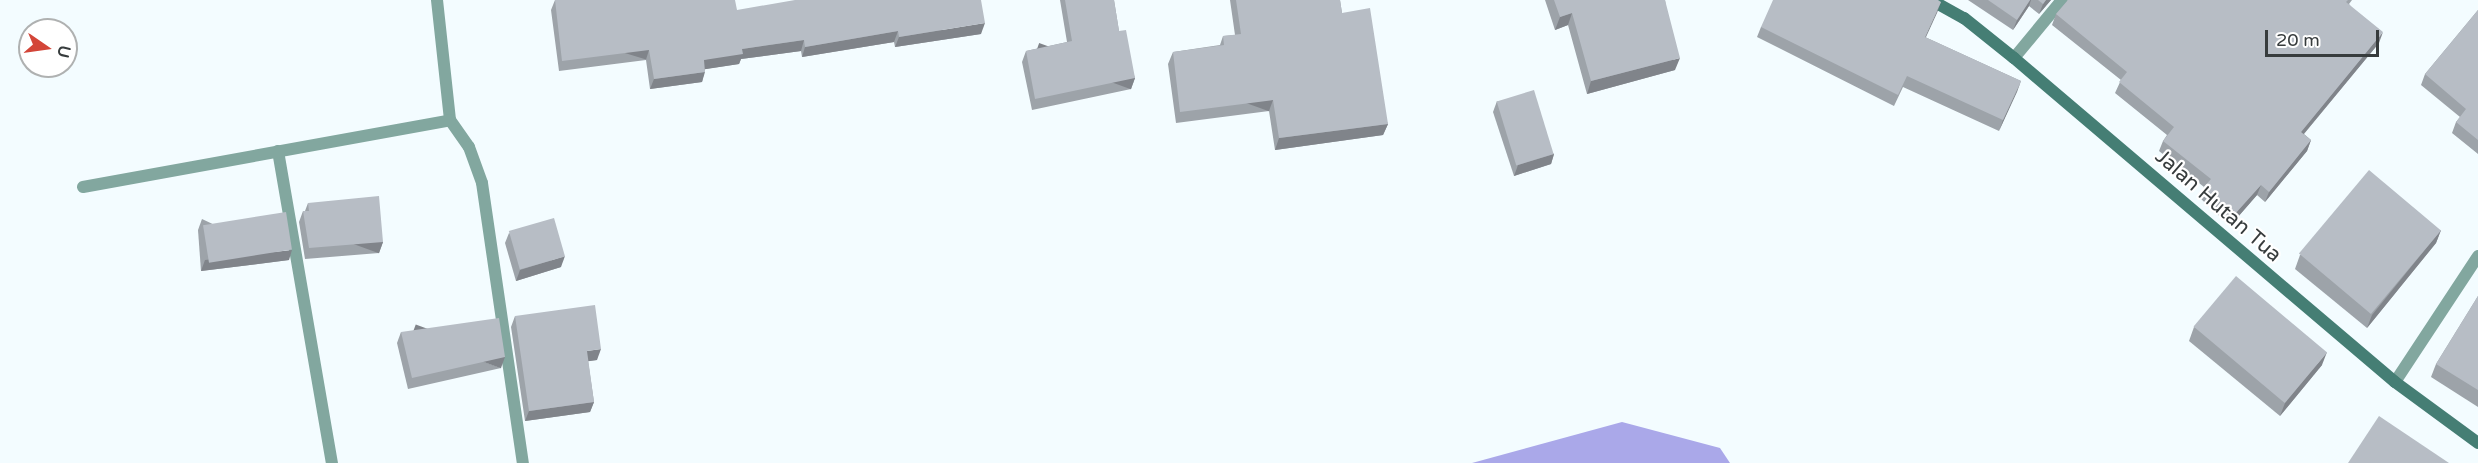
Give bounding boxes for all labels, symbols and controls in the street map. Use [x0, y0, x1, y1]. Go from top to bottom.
north arrow [18, 18, 78, 78]
scale bar [2268, 18, 2382, 56]
text: 20 m [2276, 29, 2320, 51]
text: U [52, 43, 75, 60]
street label: Jalan Hutan Tua [2150, 144, 2286, 268]

